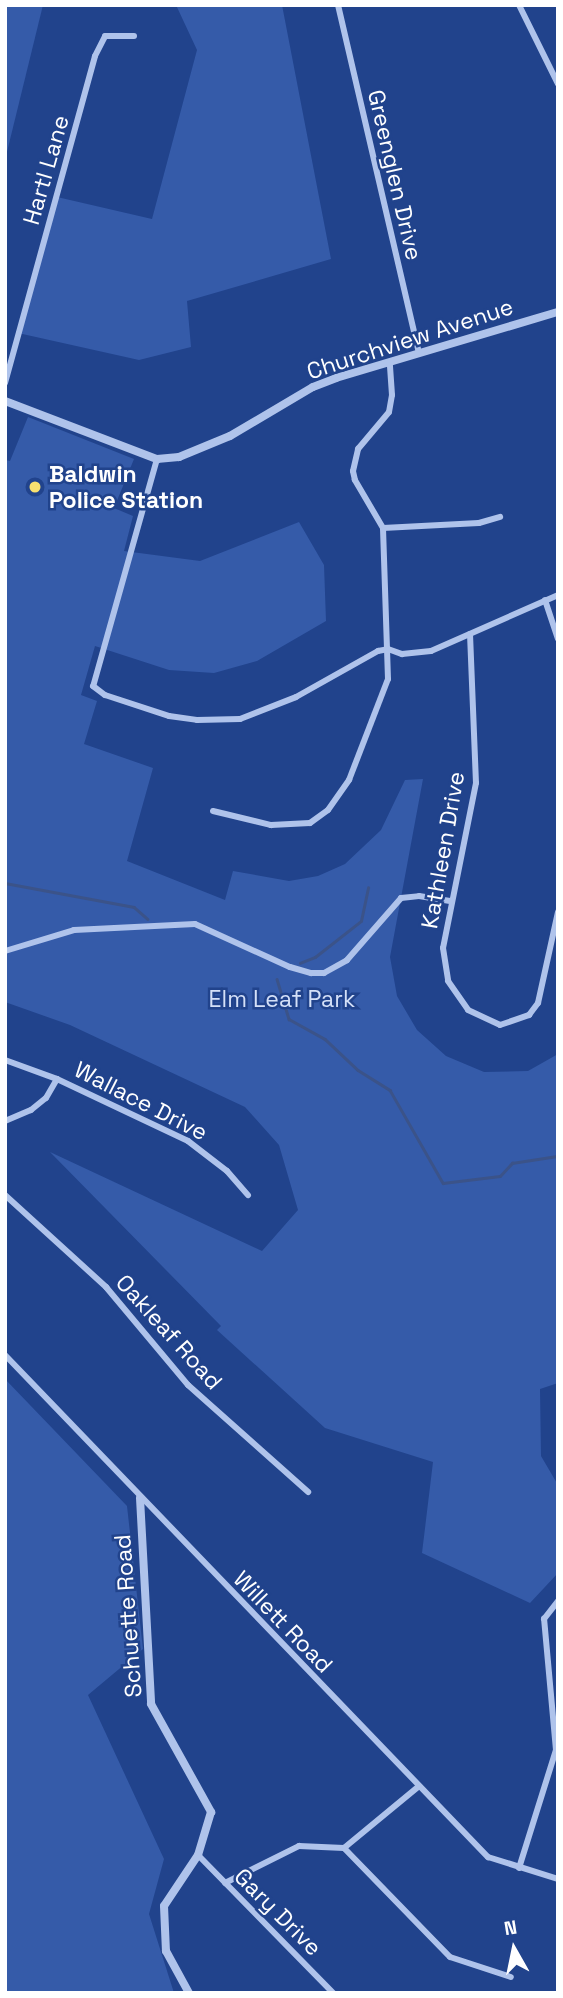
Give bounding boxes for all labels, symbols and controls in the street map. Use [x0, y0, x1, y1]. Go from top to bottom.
street label: Greenglen Drive [362, 87, 428, 263]
street label: Hartl Lane [17, 112, 75, 228]
street label: Churchview Avenue [303, 293, 517, 385]
place label: Baldwin Police Station [49, 460, 203, 514]
marker: Baldwin Police Station [27, 479, 43, 495]
street label: Kathleen Drive [416, 769, 470, 931]
park label: Elm Leaf Park [209, 985, 355, 1013]
street label: Wallace Drive [70, 1056, 212, 1146]
street label: Oakleaf Road [110, 1269, 228, 1395]
street label: Schuette Road [109, 1534, 147, 1698]
street label: Willett Road [228, 1565, 338, 1679]
street label: Gary Drive [229, 1863, 327, 1961]
north arrow [479, 1914, 549, 1984]
text: N [502, 1914, 519, 1941]

